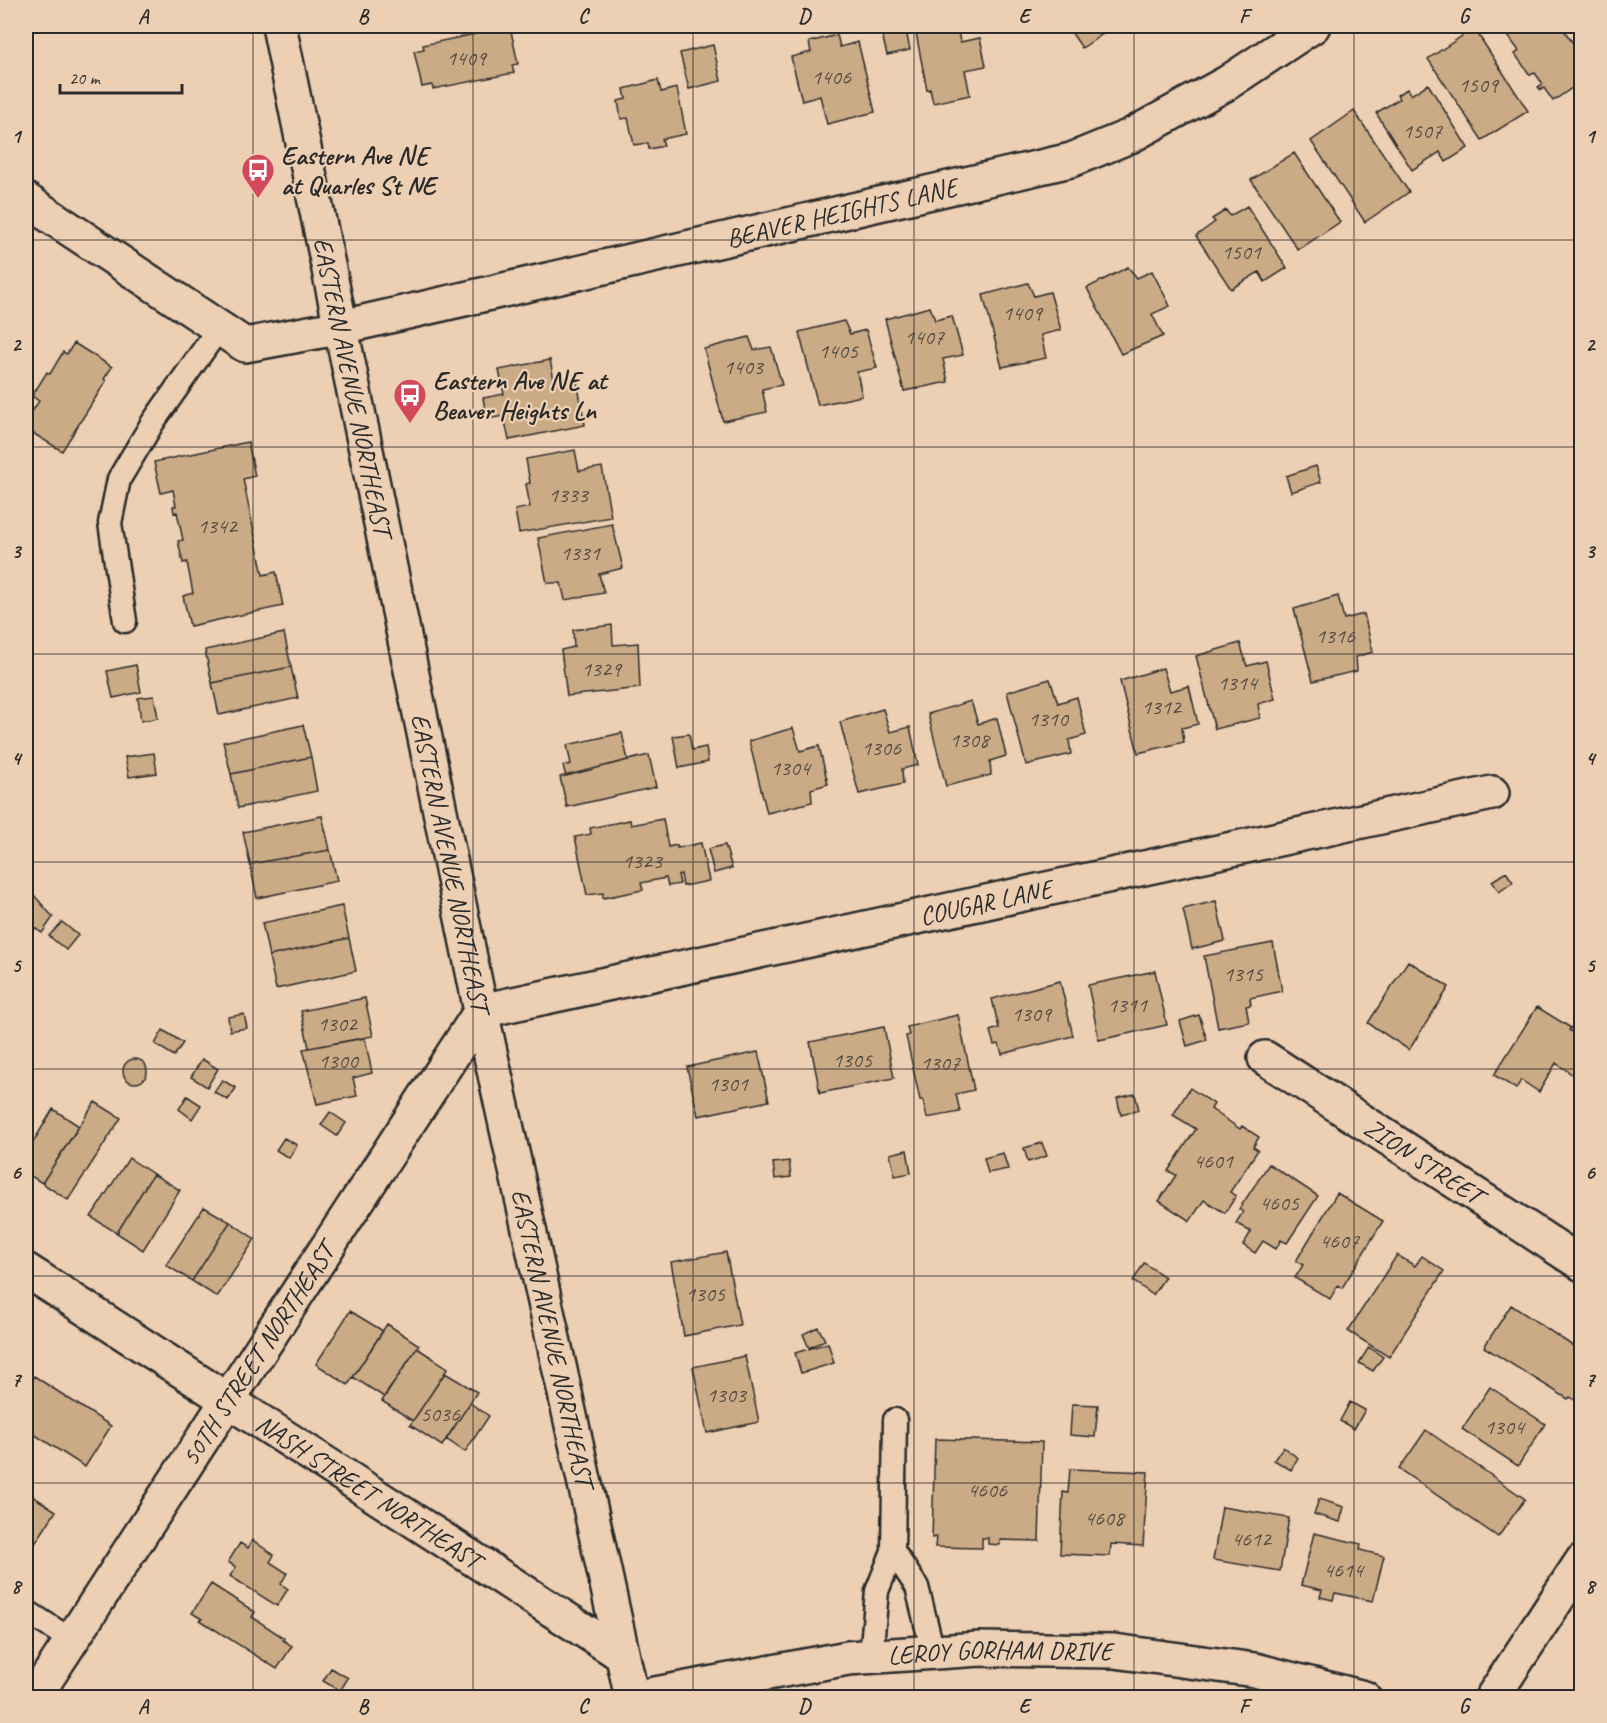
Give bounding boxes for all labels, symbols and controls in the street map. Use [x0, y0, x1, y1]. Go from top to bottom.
text: A [138, 4, 150, 29]
text: B [358, 4, 370, 29]
text: C [578, 4, 590, 29]
text: D [798, 4, 812, 29]
text: E [1019, 4, 1033, 29]
text: F [1239, 4, 1253, 29]
text: G [1459, 4, 1472, 29]
house number: 1409 [446, 44, 488, 72]
scale bar [60, 57, 182, 95]
house number: 1406 [811, 63, 852, 91]
text: 20 m [69, 67, 102, 89]
house number: 1509 [1458, 71, 1500, 99]
house number: 1507 [1402, 117, 1443, 145]
text: 1 [12, 124, 23, 149]
text: 1 [1586, 124, 1597, 149]
place label: Eastern Ave NE at Quarles St NE [281, 139, 440, 202]
bus stop icon: Eastern Ave NE at Quarles St NE [240, 152, 276, 199]
street label: BEAVER HEIGHTS LANE [723, 169, 964, 255]
street label: EASTERN AVENUE NORTHEAST [306, 235, 401, 545]
house number: 1501 [1221, 238, 1262, 266]
house number: 1409 [1002, 299, 1044, 327]
house number: 1407 [904, 323, 945, 351]
text: 2 [12, 332, 23, 357]
text: 2 [1586, 332, 1597, 357]
house number: 1405 [818, 337, 859, 365]
house number: 1403 [723, 353, 765, 381]
place label: Eastern Ave NE at Beaver Heights Ln [433, 364, 609, 427]
bus stop icon: Eastern Ave NE at Beaver Heights Ln [392, 377, 428, 424]
house number: 1333 [548, 481, 590, 509]
house number: 1342 [197, 512, 239, 540]
text: 3 [12, 539, 23, 564]
house number: 1331 [560, 539, 601, 567]
text: 3 [1586, 539, 1597, 564]
house number: 1316 [1315, 622, 1356, 650]
house number: 1329 [581, 655, 623, 683]
house number: 1314 [1217, 669, 1259, 697]
house number: 1312 [1141, 693, 1183, 721]
house number: 1310 [1028, 705, 1070, 733]
street label: EASTERN AVENUE NORTHEAST [404, 711, 499, 1021]
house number: 1308 [949, 726, 991, 754]
house number: 1306 [861, 734, 902, 762]
text: 4 [12, 746, 24, 771]
text: 4 [1586, 746, 1598, 771]
house number: 1304 [770, 754, 812, 782]
house number: 1323 [622, 847, 664, 875]
street label: COUGAR LANE [917, 871, 1059, 932]
text: 5 [12, 953, 23, 978]
text: 5 [1586, 953, 1597, 978]
house number: 1315 [1223, 960, 1264, 988]
house number: 1311 [1107, 991, 1148, 1019]
house number: 1309 [1011, 1000, 1053, 1028]
house number: 1302 [317, 1010, 359, 1038]
house number: 1305 [832, 1046, 873, 1074]
house number: 1300 [318, 1047, 360, 1075]
house number: 1307 [920, 1049, 961, 1077]
house number: 1301 [708, 1070, 749, 1098]
street label: ZION STREET [1358, 1110, 1495, 1215]
house number: 4601 [1193, 1147, 1234, 1175]
text: 6 [11, 1160, 22, 1185]
text: 6 [1585, 1160, 1596, 1185]
street label: EASTERN AVENUE NORTHEAST [504, 1186, 603, 1496]
house number: 4605 [1259, 1189, 1300, 1217]
house number: 4607 [1319, 1227, 1360, 1255]
street label: 50TH STREET NORTHEAST [173, 1231, 346, 1472]
house number: 1305 [685, 1280, 726, 1308]
text: 7 [12, 1367, 23, 1392]
text: 7 [1586, 1367, 1597, 1392]
house number: 1303 [706, 1381, 748, 1409]
house number: 5036 [420, 1400, 461, 1428]
street label: NASH STREET NORTHEAST [250, 1407, 492, 1579]
house number: 1304 [1484, 1413, 1526, 1441]
house number: 4606 [967, 1476, 1008, 1504]
house number: 4608 [1084, 1504, 1126, 1532]
house number: 4612 [1231, 1525, 1273, 1553]
house number: 4614 [1323, 1556, 1365, 1584]
text: 8 [12, 1574, 24, 1599]
text: 8 [1586, 1574, 1598, 1599]
street label: LEROY GORHAM DRIVE [887, 1632, 1116, 1672]
text: A [138, 1694, 150, 1719]
text: B [358, 1694, 370, 1719]
text: C [578, 1694, 590, 1719]
text: D [798, 1694, 812, 1719]
text: E [1019, 1694, 1033, 1719]
text: F [1239, 1694, 1253, 1719]
text: G [1459, 1694, 1472, 1719]

